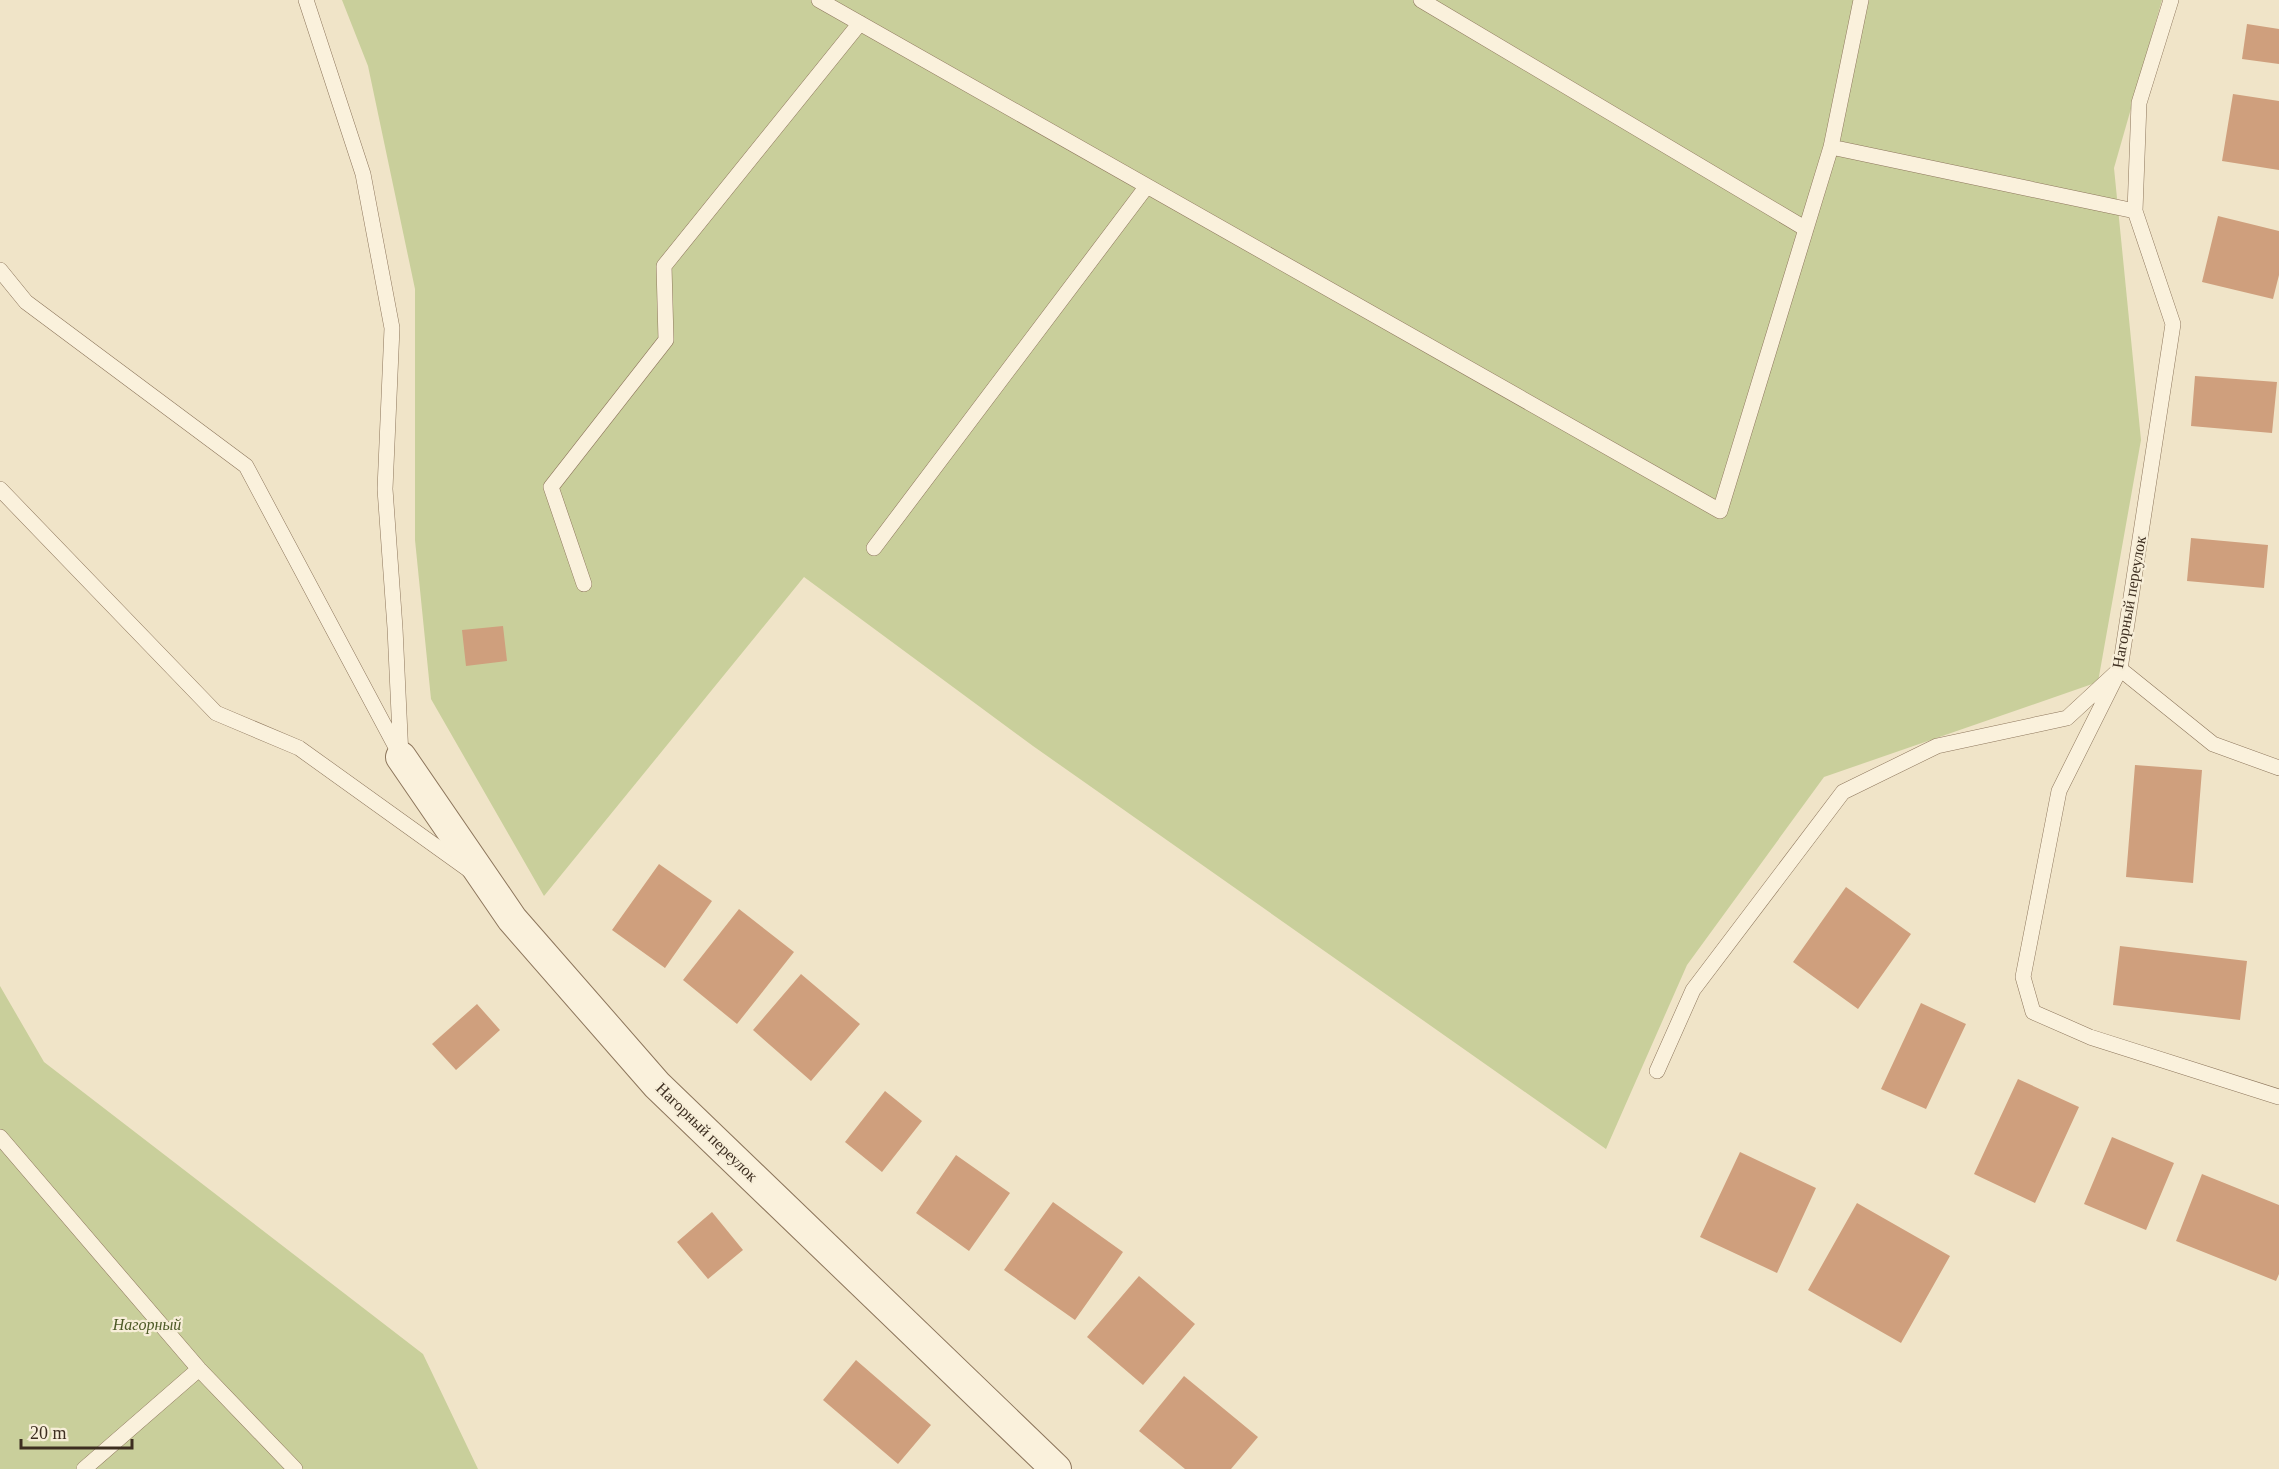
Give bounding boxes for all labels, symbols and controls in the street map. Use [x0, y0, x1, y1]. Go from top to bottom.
street label: Нагорный переулок [2109, 534, 2150, 670]
street label: Нагорный переулок [652, 1079, 761, 1186]
park label: Нагорный [112, 1316, 181, 1334]
scale bar [21, 1412, 132, 1450]
text: 20 m [30, 1423, 67, 1443]

